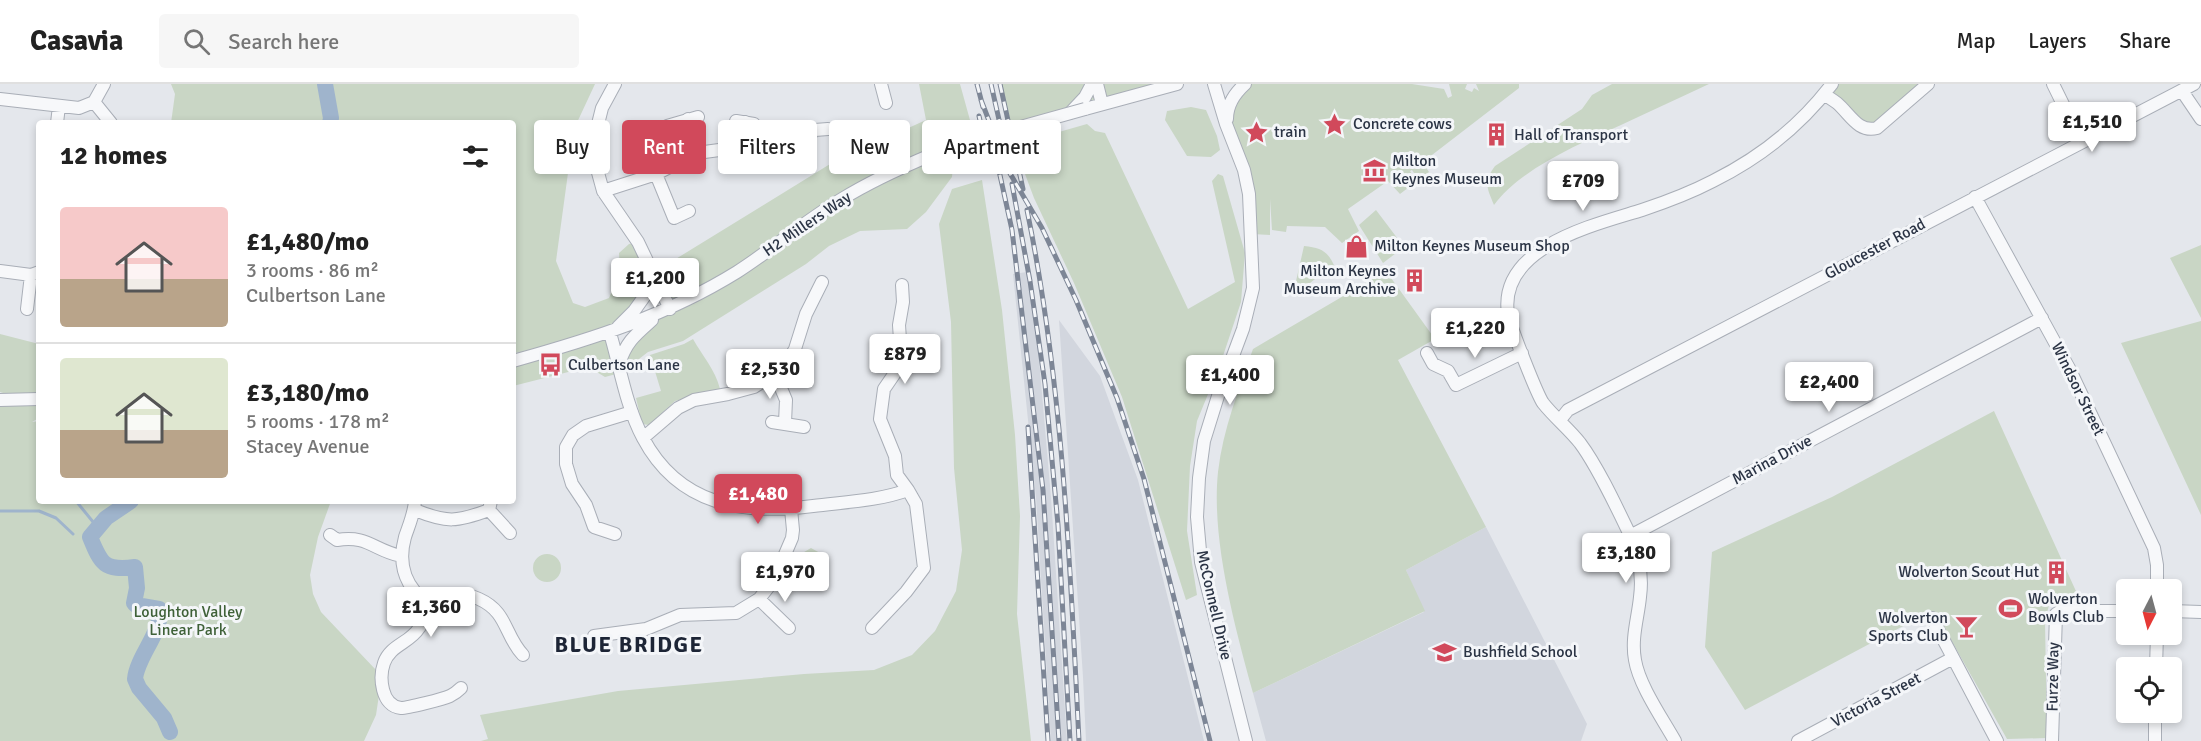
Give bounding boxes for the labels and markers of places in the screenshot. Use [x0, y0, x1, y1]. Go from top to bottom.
pin: £1,510 [2043, 102, 2141, 153]
place icon: Concrete cows [1322, 111, 1348, 137]
place label: Concrete cows [1353, 114, 1452, 134]
place icon: train [1243, 119, 1269, 145]
place label: train [1274, 122, 1307, 142]
building icon: Hall of Transport [1483, 122, 1509, 148]
place label: Hall of Transport [1514, 125, 1628, 145]
place label: Milton Keynes Museum [1392, 151, 1502, 189]
museum icon: Milton Keynes Museum [1361, 157, 1387, 183]
pin: £709 [1547, 161, 1619, 212]
shop icon: Milton Keynes Museum Shop [1343, 233, 1369, 259]
place label: Milton Keynes Museum Shop [1374, 236, 1570, 256]
pin: £1,200 [606, 258, 704, 309]
place label: Milton Keynes Museum Archive [1283, 261, 1396, 299]
building icon: Milton Keynes Museum Archive [1401, 267, 1427, 293]
pin: £1,220 [1426, 308, 1524, 359]
pin: £879 [869, 334, 941, 385]
pin: £2,530 [721, 349, 819, 400]
bus stop icon: Culbertson Lane [537, 352, 563, 378]
place label: Culbertson Lane [568, 355, 680, 375]
pin: £1,400 [1181, 355, 1279, 406]
pin: £2,400 [1780, 362, 1878, 413]
pin: £1,480 [709, 474, 807, 525]
pin: £3,180 [1577, 533, 1675, 584]
pin: £1,970 [736, 552, 834, 603]
building icon: Wolverton Scout Hut [2044, 559, 2070, 585]
place label: Wolverton Scout Hut [1898, 562, 2039, 582]
pin: £1,360 [382, 587, 480, 638]
place label: Wolverton Bowls Club [2028, 589, 2104, 627]
sports icon: Wolverton Bowls Club [1997, 595, 2023, 621]
place label: Wolverton Sports Club [1869, 608, 1948, 646]
bar icon: Wolverton Sports Club [1953, 614, 1979, 640]
school or university icon: Bushfield School [1432, 639, 1458, 665]
place label: Bushfield School [1463, 642, 1578, 662]

